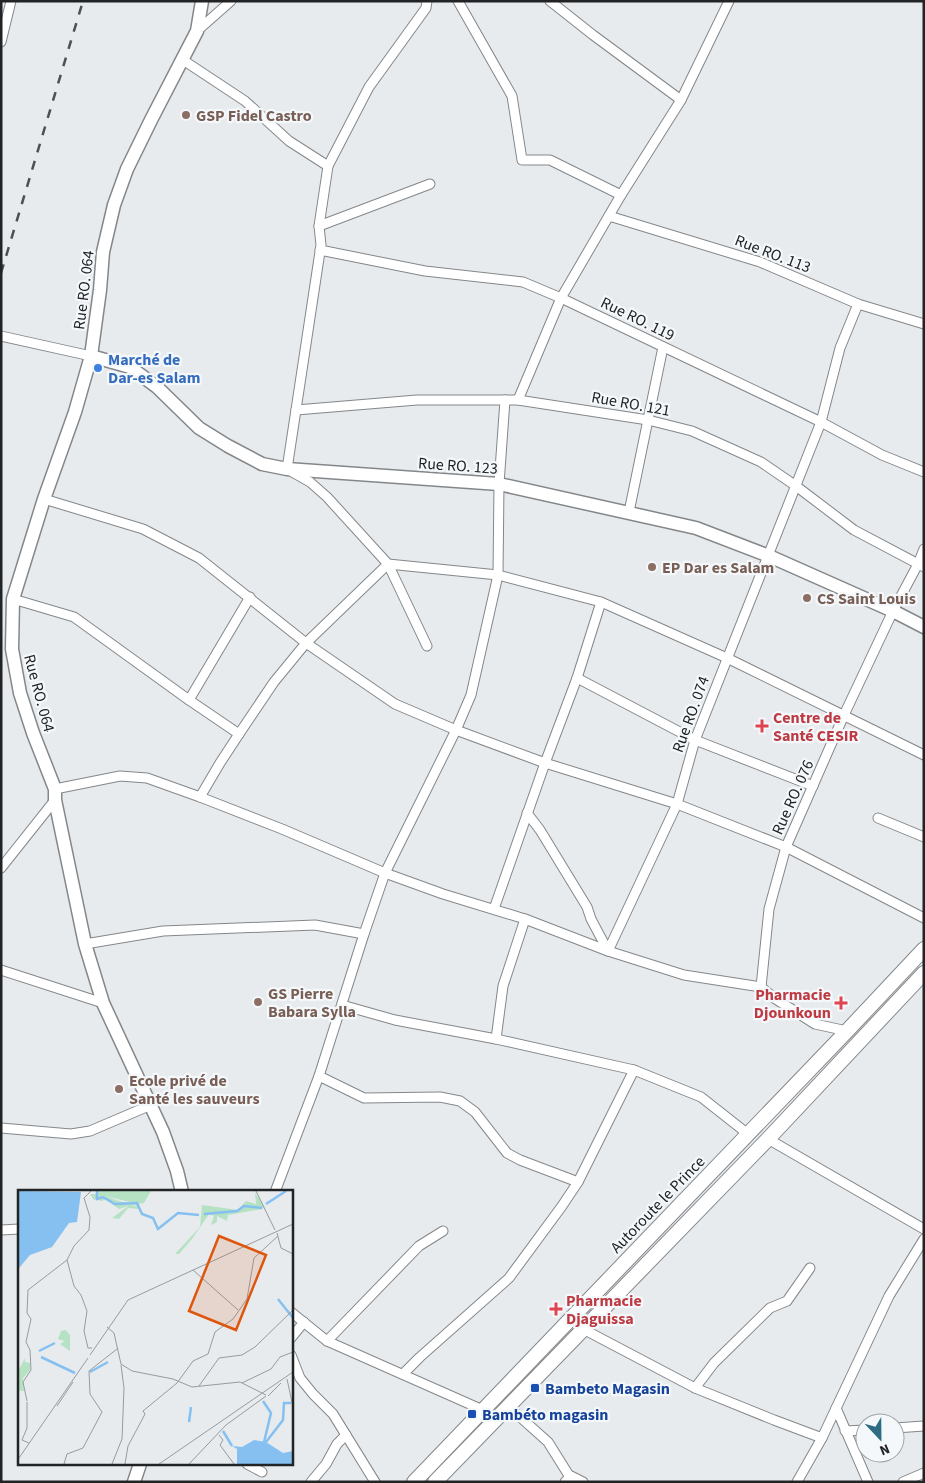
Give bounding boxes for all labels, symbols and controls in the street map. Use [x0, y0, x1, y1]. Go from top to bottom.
place label: GSP Fidel Castro [196, 105, 312, 127]
marker: GSP Fidel Castro [180, 109, 192, 121]
street label: Rue RO. 113 [731, 229, 814, 279]
street label: Rue RO. 064 [68, 249, 100, 331]
street label: Rue RO. 119 [597, 292, 678, 346]
place label: Marché de Dar-es Salam [108, 349, 200, 389]
marker: Marché de Dar-es Salam [92, 362, 104, 374]
street label: Rue RO. 121 [590, 386, 672, 422]
street label: Rue RO. 123 [417, 452, 499, 480]
place label: EP Dar es Salam [662, 557, 774, 579]
marker: EP Dar es Salam [646, 561, 658, 573]
place label: CS Saint Louis [817, 588, 916, 610]
marker: CS Saint Louis [801, 592, 813, 604]
street label: Rue RO. 064 [18, 652, 60, 735]
street label: Rue RO. 074 [667, 673, 715, 756]
place label: Centre de Santé CESIR [773, 707, 859, 747]
marker: Centre de Santé CESIR [755, 719, 769, 733]
street label: Rue RO. 076 [767, 756, 819, 838]
place label: GS Pierre Babara Sylla [268, 983, 356, 1023]
place label: Pharmacie Djounkoun [754, 984, 831, 1024]
marker: GS Pierre Babara Sylla [252, 996, 264, 1008]
marker: Pharmacie Djounkoun [835, 997, 847, 1009]
place label: Ecole privé de Santé les sauveurs [129, 1070, 260, 1110]
marker: Ecole privé de Santé les sauveurs [113, 1083, 125, 1095]
street label: Autoroute le Prince [605, 1151, 710, 1258]
inset map [18, 1190, 292, 1466]
place label: Pharmacie Djaguissa [566, 1290, 642, 1330]
marker: Pharmacie Djaguissa [550, 1303, 562, 1315]
place label: Bambeto Magasin [545, 1378, 670, 1400]
marker: Bambeto Magasin [529, 1382, 541, 1394]
place label: Bambéto magasin [482, 1404, 609, 1426]
marker: Bambéto magasin [466, 1408, 478, 1420]
north arrow [855, 1413, 905, 1463]
text: N [876, 1438, 893, 1460]

